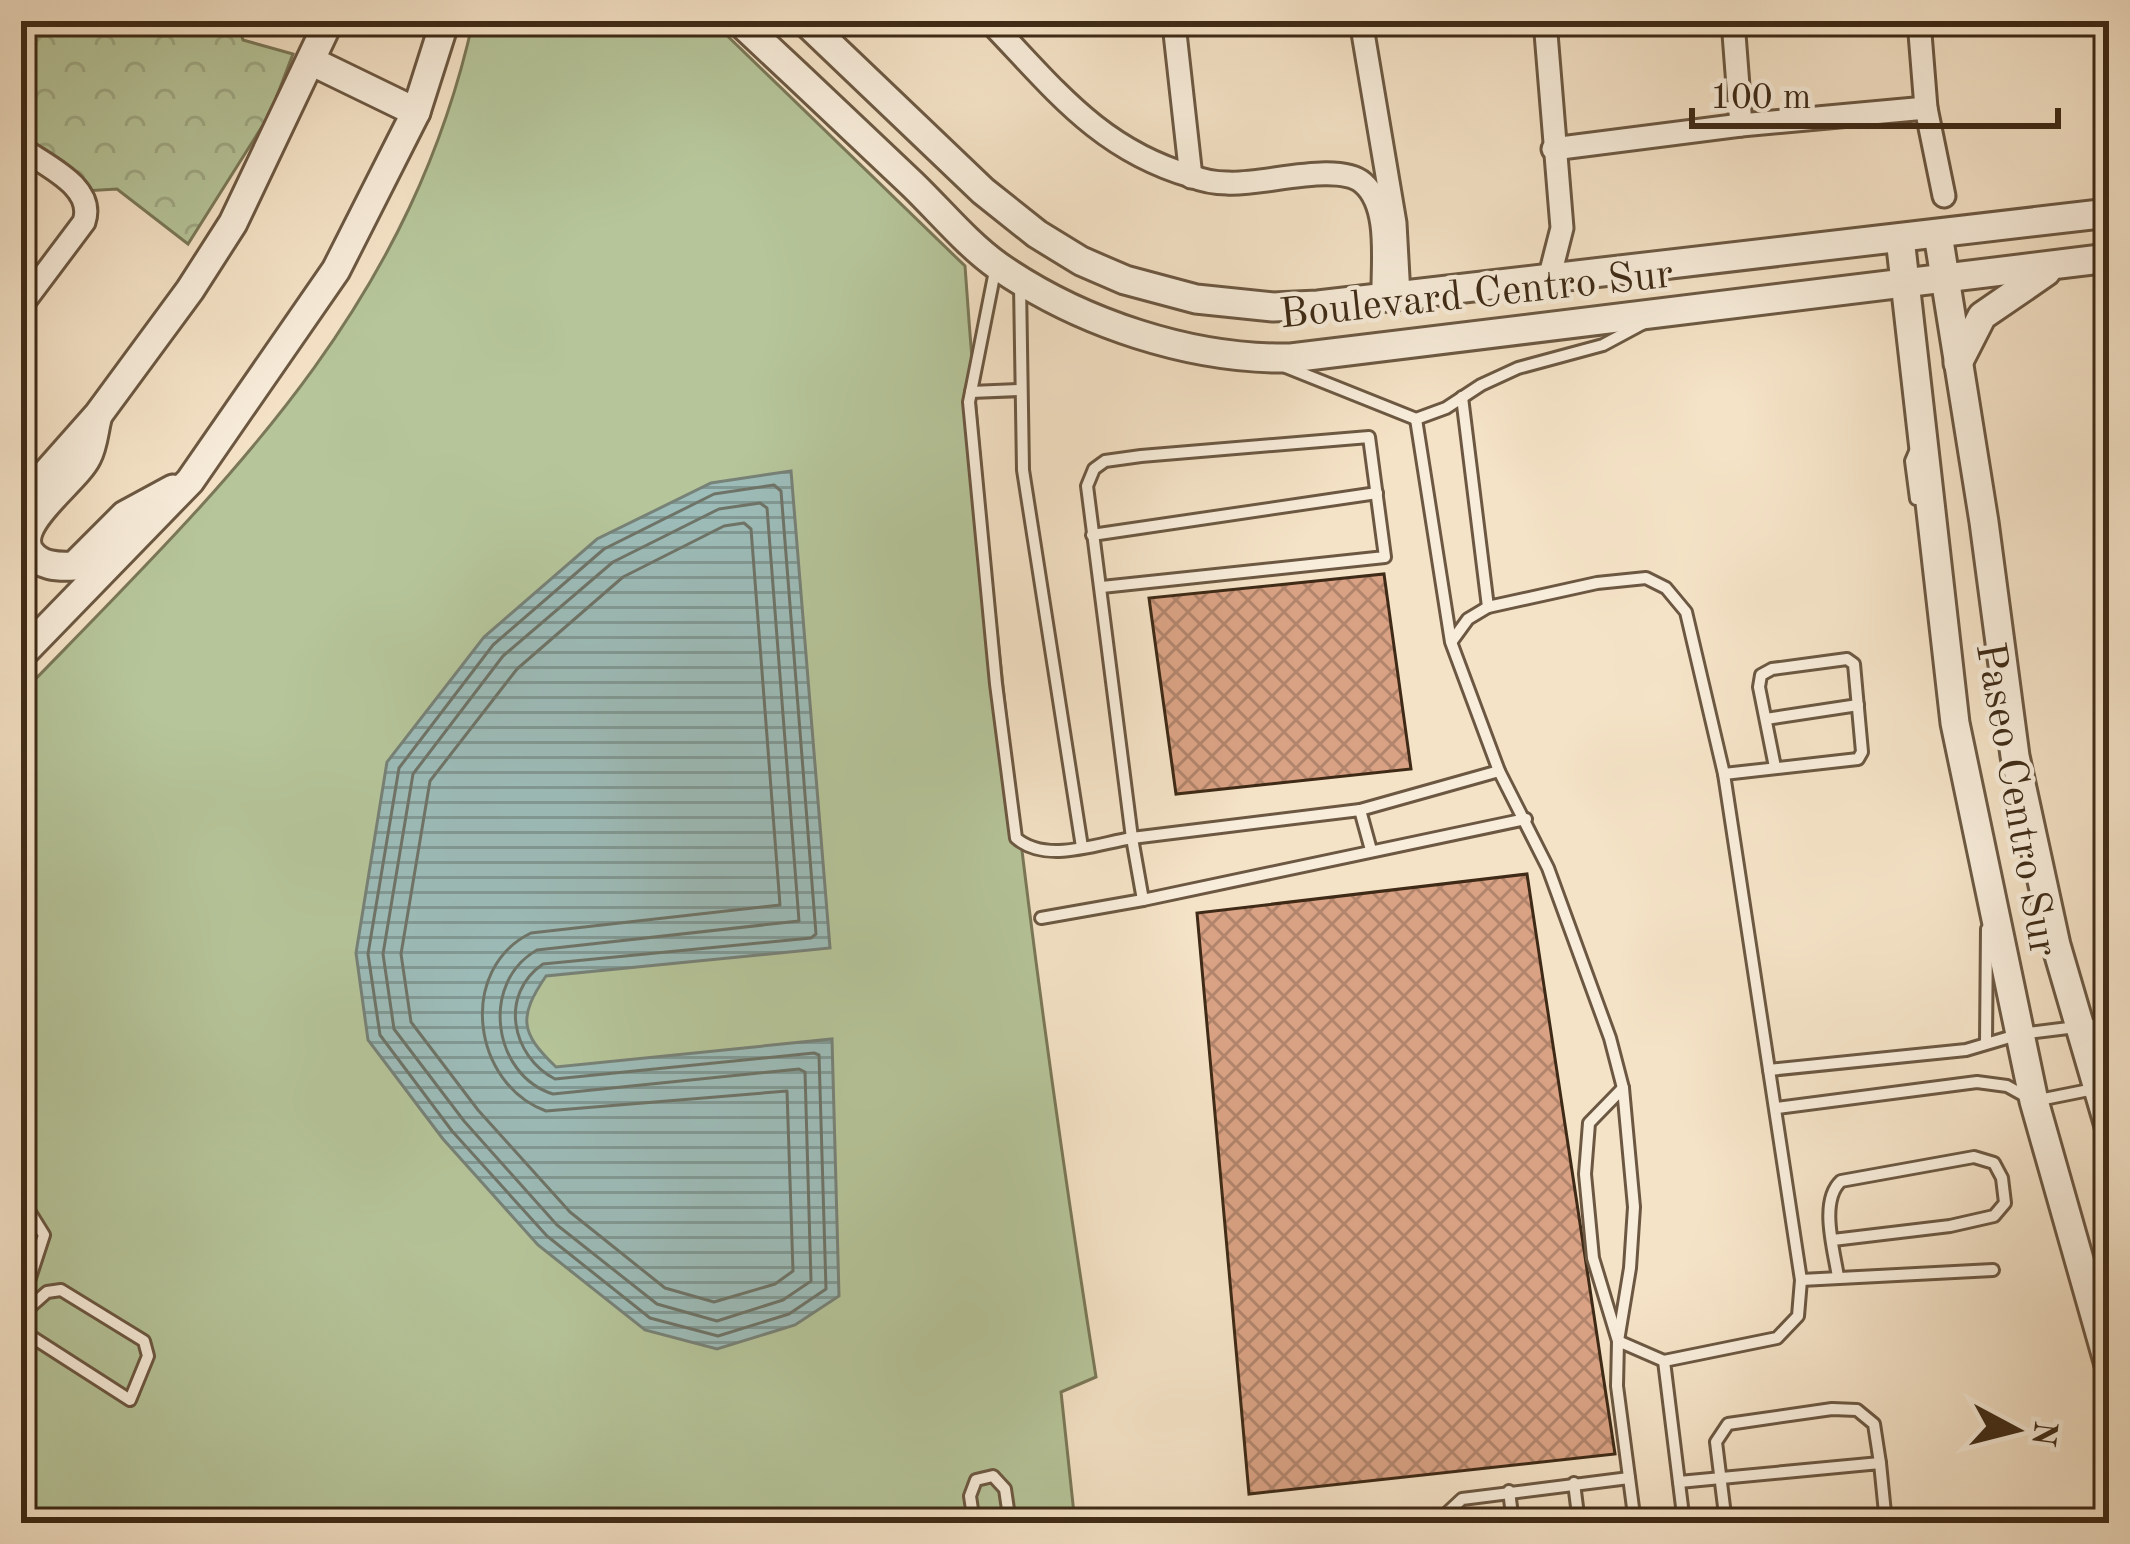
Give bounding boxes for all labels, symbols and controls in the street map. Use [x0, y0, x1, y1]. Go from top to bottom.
scale bar [1692, 54, 2058, 128]
text: 100 m [1710, 81, 1811, 117]
street label: Boulevard Centro Sur [1277, 254, 1675, 338]
street label: Paseo Centro Sur [1967, 639, 2063, 960]
north arrow [1956, 1370, 2076, 1490]
text: N [2024, 1419, 2060, 1448]

